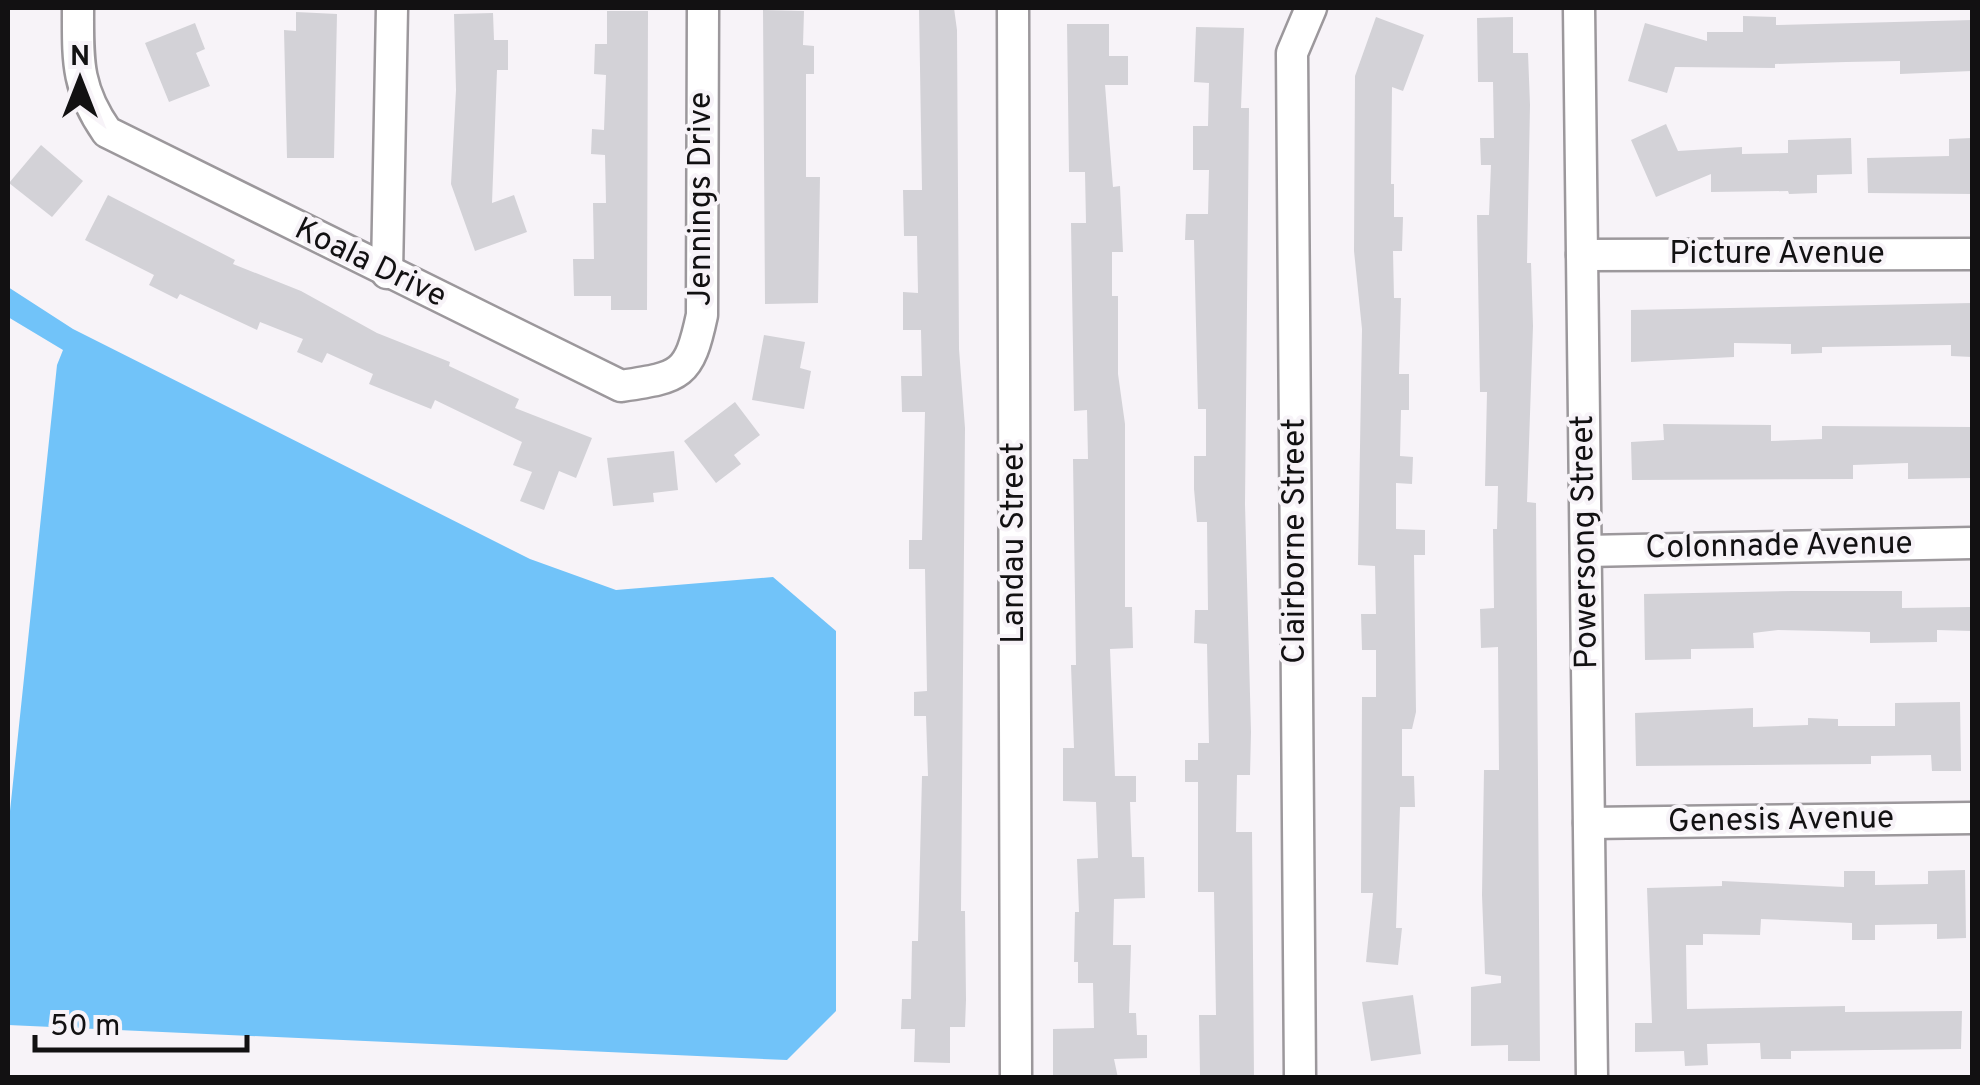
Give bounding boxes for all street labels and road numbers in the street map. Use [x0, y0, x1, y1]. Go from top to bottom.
street label: Jennings Drive [682, 92, 722, 306]
street label: Koala Drive [288, 210, 452, 318]
street label: Picture Avenue [1669, 235, 1885, 275]
street label: Powersong Street [1564, 414, 1608, 670]
street label: Clairborne Street [1276, 418, 1316, 664]
street label: Landau Street [995, 442, 1035, 644]
street label: Colonnade Avenue [1645, 525, 1913, 569]
street label: Genesis Avenue [1668, 799, 1894, 843]

